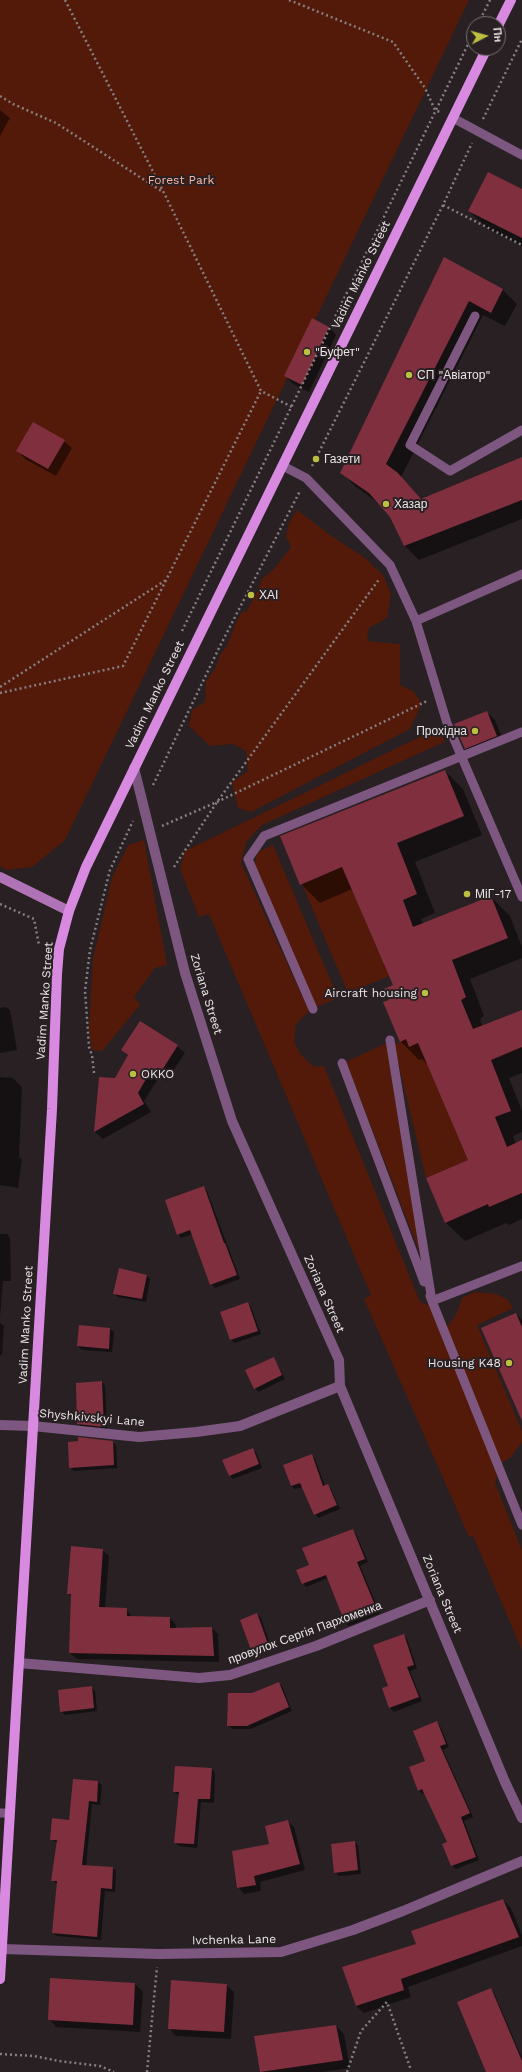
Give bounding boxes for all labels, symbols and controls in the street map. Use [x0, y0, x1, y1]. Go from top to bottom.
north arrow [466, 16, 506, 56]
text: Пн [490, 27, 505, 43]
park label: Forest Park [148, 173, 214, 187]
street label: Vadim Manko Street [329, 219, 393, 331]
place label: "Буфет" [315, 345, 360, 359]
marker: "Буфет" [302, 347, 312, 357]
place label: СП "Авіатор" [417, 368, 490, 382]
marker: СП "Авіатор" [404, 370, 414, 380]
place label: Газети [324, 452, 360, 466]
marker: Газети [311, 454, 321, 464]
place label: Хазар [394, 497, 427, 511]
marker: Хазар [381, 499, 391, 509]
place label: ХАІ [259, 588, 278, 602]
marker: ХАІ [246, 590, 256, 600]
street label: Vadim Manko Street [123, 639, 187, 751]
place label: Прохідна [416, 724, 467, 738]
marker: Прохідна [470, 726, 480, 736]
place label: МіГ-17 [475, 887, 511, 901]
marker: МіГ-17 [462, 889, 472, 899]
street label: Vadim Manko Street [34, 941, 56, 1061]
street label: Zoriana Street [187, 952, 225, 1036]
place label: Aircraft housing [324, 986, 417, 1000]
marker: Aircraft housing [420, 988, 430, 998]
place label: OKKO [141, 1067, 174, 1081]
marker: OKKO [128, 1069, 138, 1079]
street label: Zoriana Street [300, 1253, 348, 1335]
street label: Vadim Manko Street [16, 1265, 36, 1385]
place label: Housing K48 [428, 1356, 501, 1370]
marker: Housing K48 [504, 1358, 514, 1368]
street label: Shyshkivskyi Lane [39, 1406, 145, 1430]
street label: Zoriana Street [419, 1553, 465, 1635]
street label: провулок Сергія Пархоменка [226, 1598, 384, 1668]
street label: Ivchenka Lane [192, 1932, 276, 1948]

